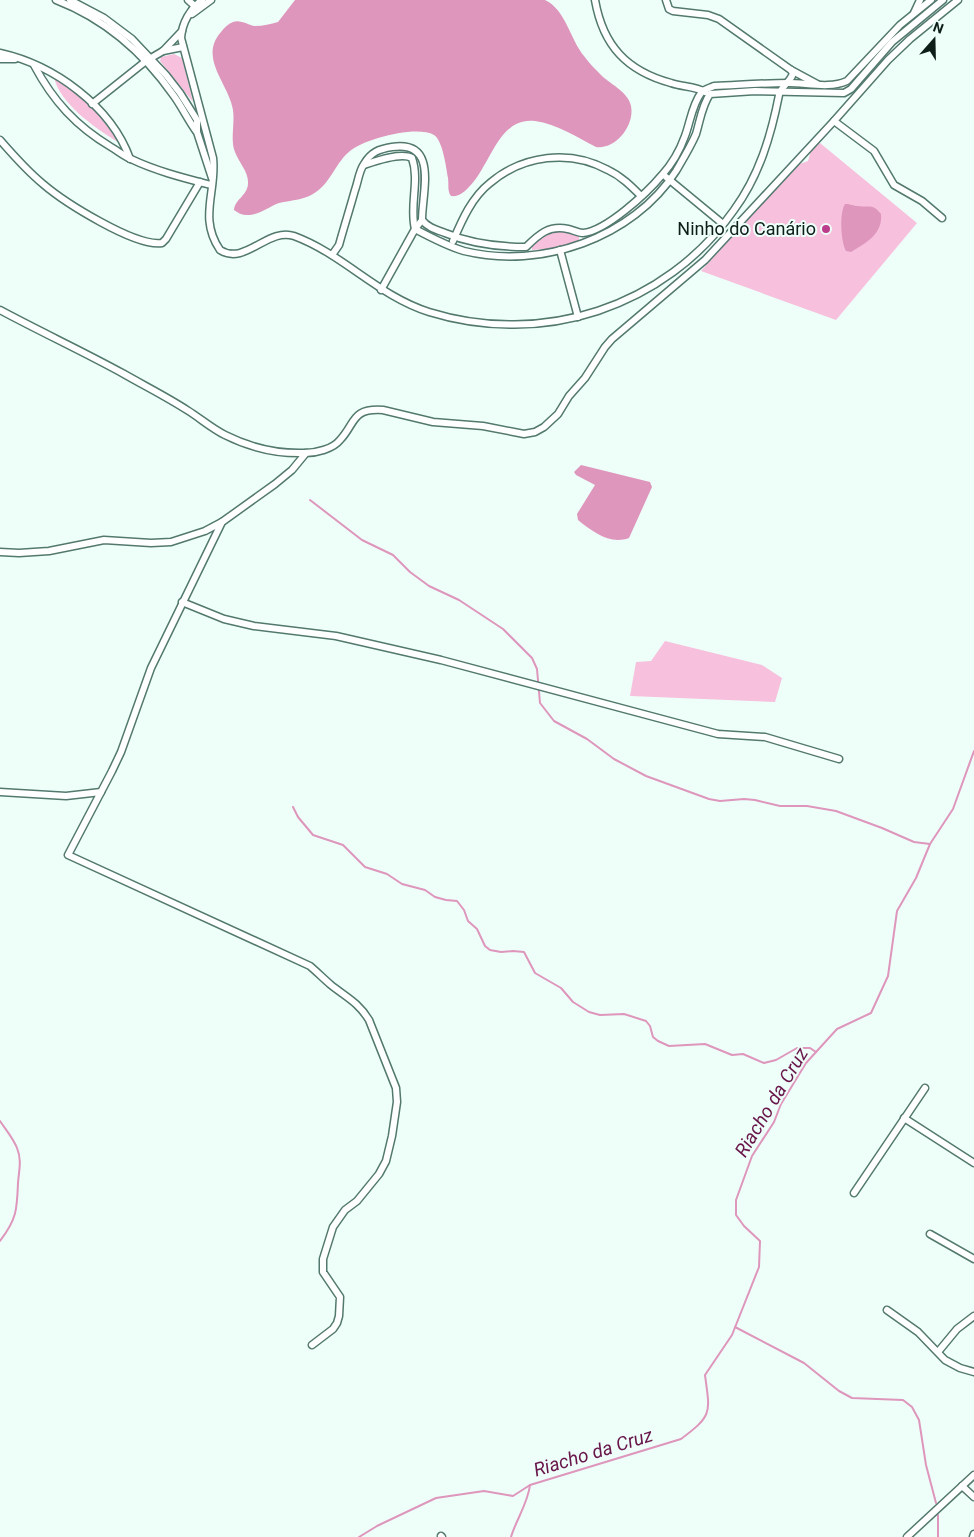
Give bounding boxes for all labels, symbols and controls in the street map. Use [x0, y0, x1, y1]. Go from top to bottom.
north arrow [909, 15, 959, 65]
text: N [931, 19, 946, 37]
place label: Ninho do Canário [677, 218, 816, 239]
marker: Ninho do Canário [820, 223, 832, 235]
water label: Riacho da Cruz [730, 1043, 814, 1161]
water label: Riacho da Cruz [531, 1423, 656, 1482]

